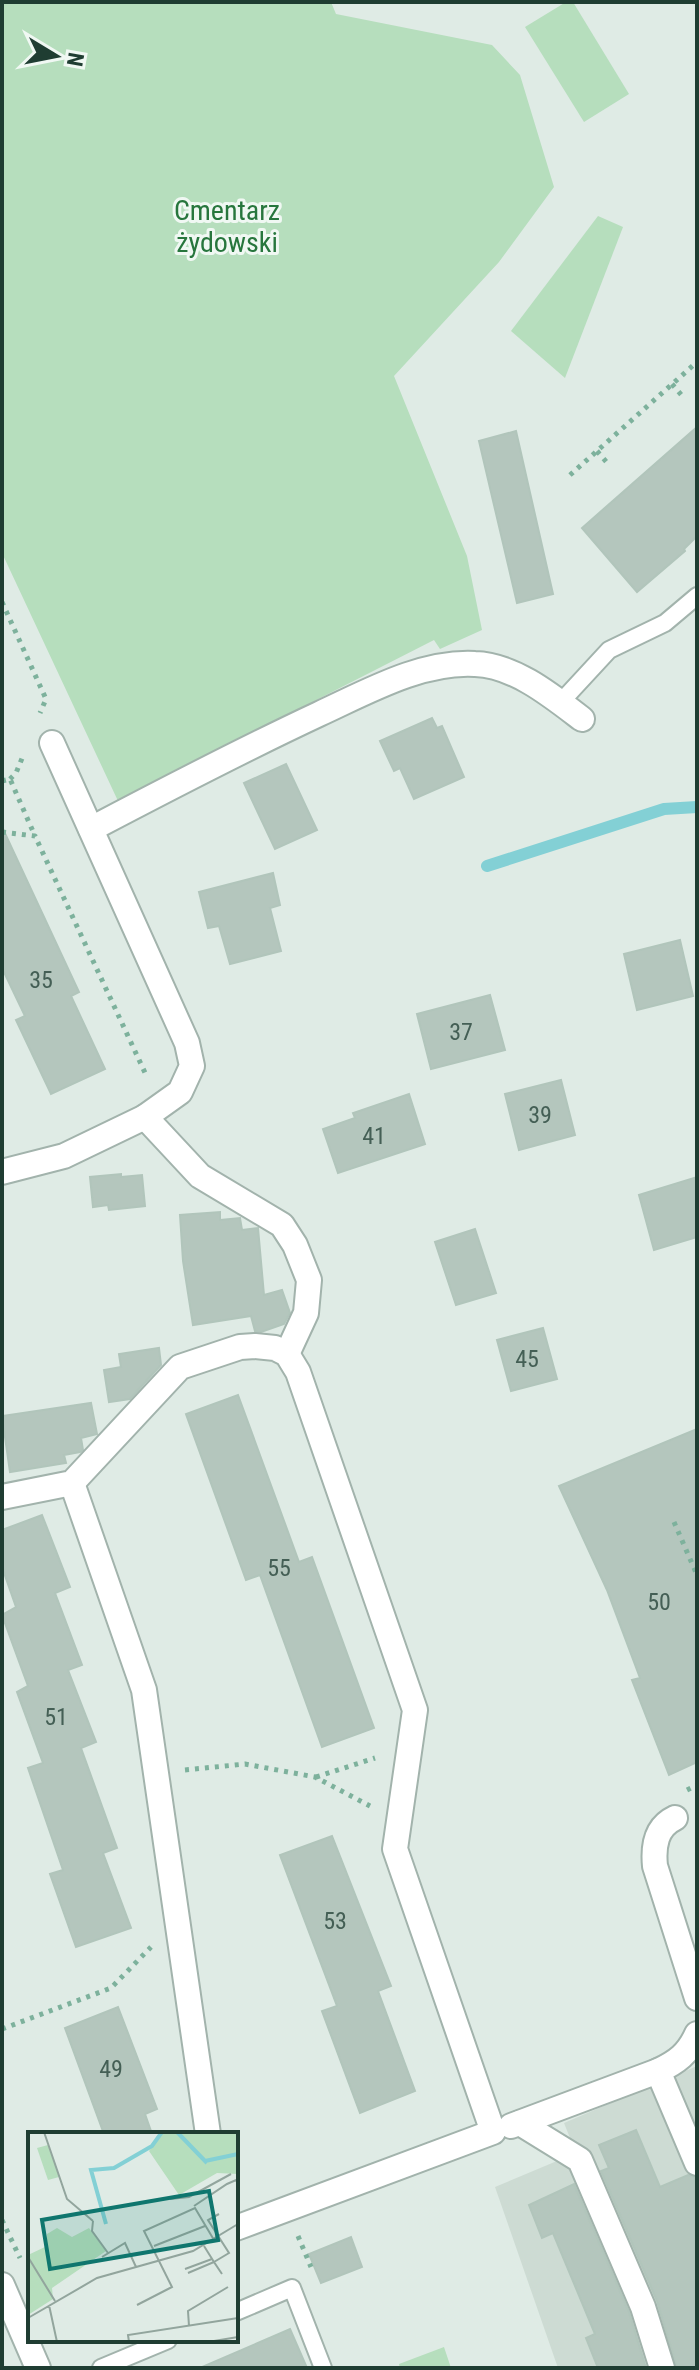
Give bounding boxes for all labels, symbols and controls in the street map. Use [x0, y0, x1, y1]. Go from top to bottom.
north arrow [16, 16, 96, 96]
text: N [62, 51, 89, 68]
park label: Cmentarz żydowski [174, 194, 280, 259]
house number: 35 [29, 966, 53, 994]
house number: 37 [449, 1018, 473, 1046]
house number: 39 [528, 1101, 552, 1129]
house number: 41 [362, 1122, 386, 1150]
house number: 45 [515, 1345, 539, 1373]
house number: 55 [267, 1554, 291, 1582]
house number: 50 [647, 1588, 671, 1616]
house number: 51 [44, 1703, 68, 1731]
house number: 53 [323, 1907, 347, 1935]
house number: 49 [99, 2055, 123, 2083]
inset map [28, 2132, 238, 2342]

